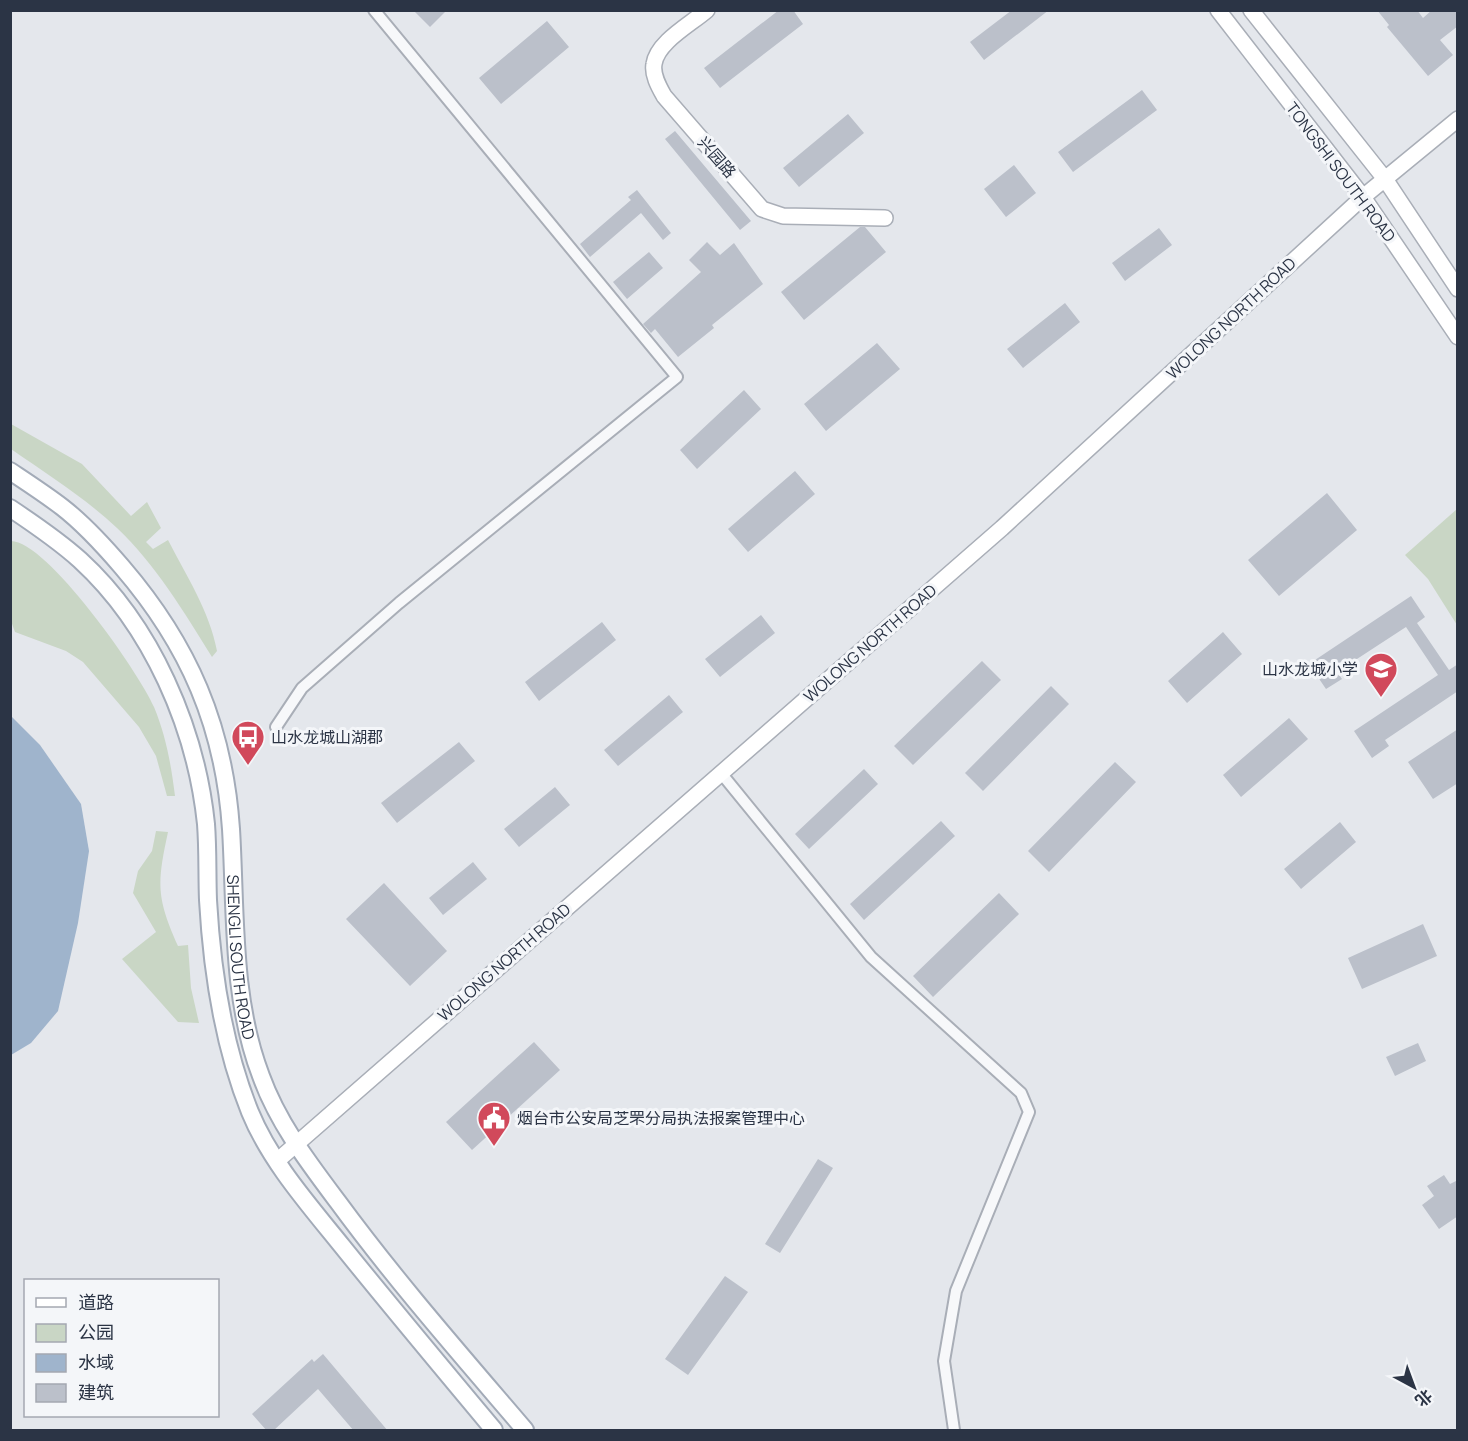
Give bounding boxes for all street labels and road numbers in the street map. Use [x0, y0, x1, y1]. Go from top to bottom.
street label: TONGSHI SOUTH ROAD [1281, 98, 1401, 247]
street label: 兴园路 [693, 132, 741, 182]
street label: WOLONG NORTH ROAD [1161, 252, 1301, 384]
street label: WOLONG NORTH ROAD [799, 579, 941, 707]
street label: SHENGLI SOUTH ROAD [222, 874, 260, 1042]
street label: WOLONG NORTH ROAD [433, 898, 575, 1026]

